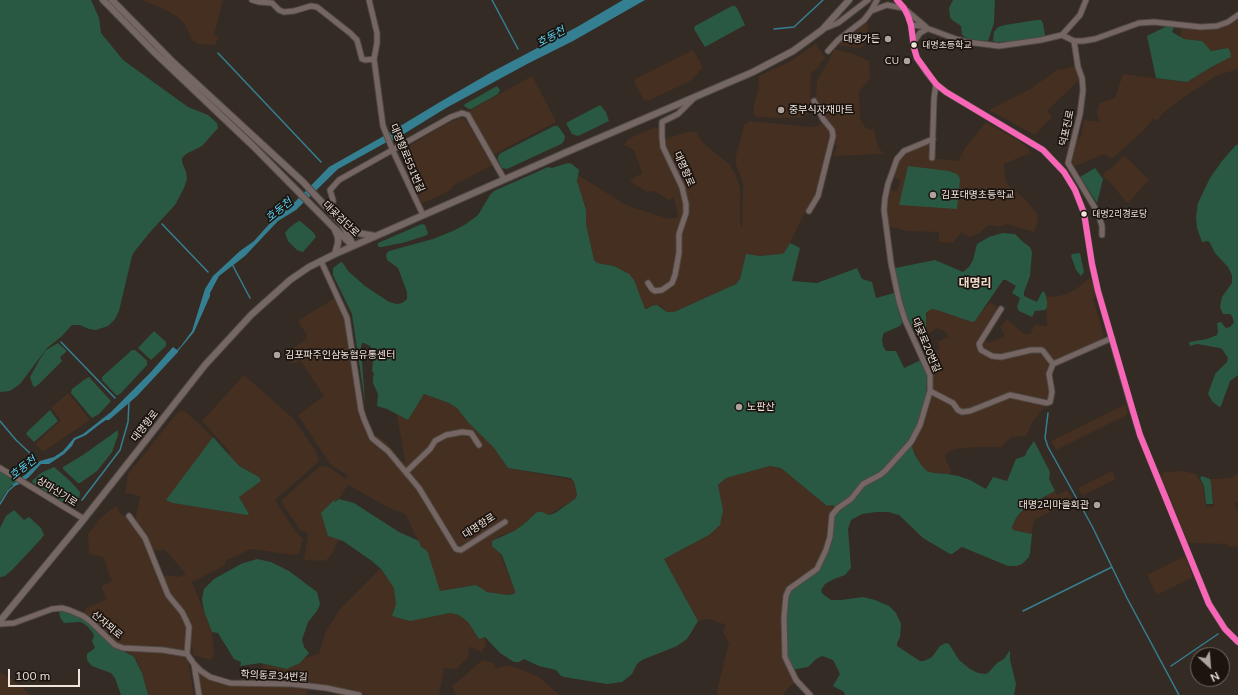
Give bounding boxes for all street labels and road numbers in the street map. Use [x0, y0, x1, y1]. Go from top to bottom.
street label: 덕포진로 [1057, 109, 1077, 147]
street label: 대명항로551번길 [387, 122, 427, 194]
street label: 대명항로 [671, 150, 697, 188]
street label: 대곶검단로 [320, 199, 362, 239]
street label: 대곶로20번길 [909, 316, 943, 374]
street label: 대명항로 [129, 408, 161, 444]
street label: 상마신기로 [34, 475, 80, 509]
street label: 대명항로 [460, 511, 498, 541]
street label: 산자뫼로 [89, 609, 125, 641]
street label: 학의동로34번길 [240, 668, 308, 684]

